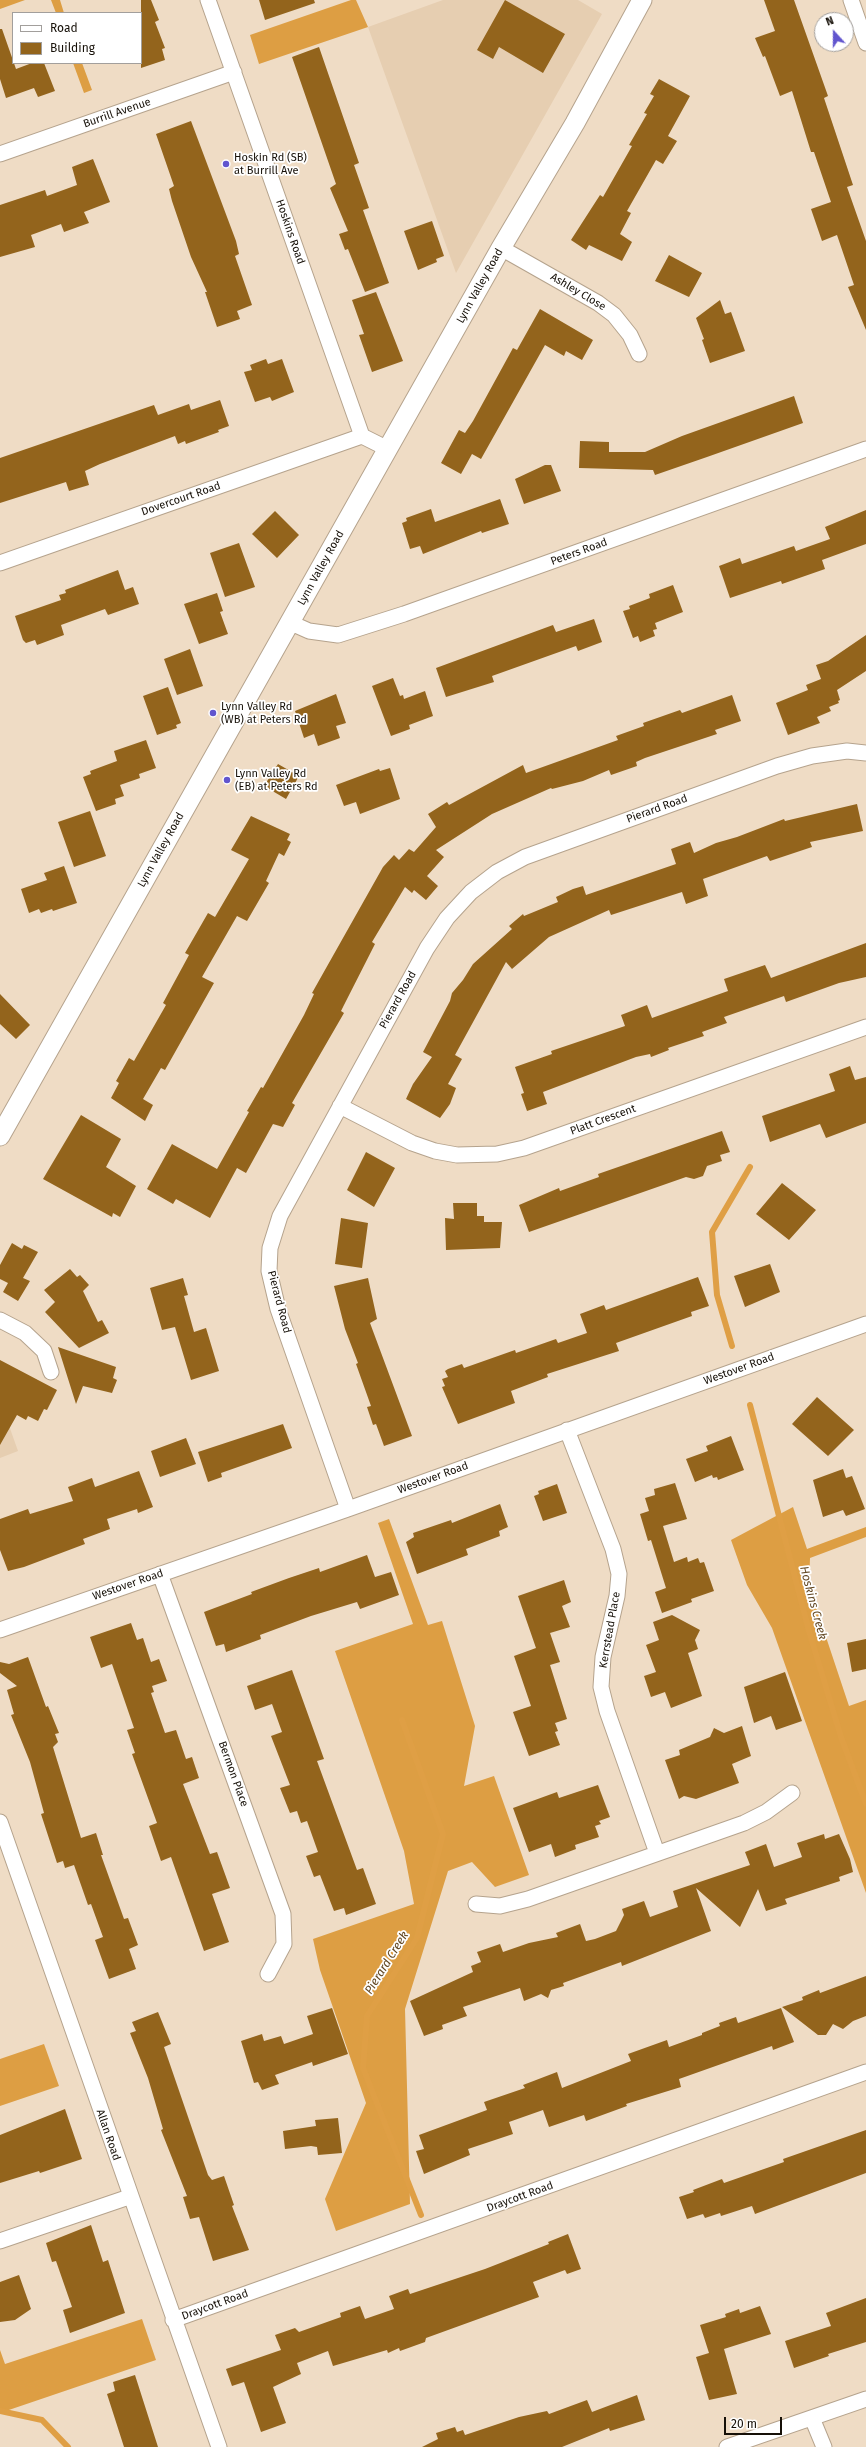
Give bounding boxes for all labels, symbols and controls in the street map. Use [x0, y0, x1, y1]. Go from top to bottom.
legend [12, 12, 142, 64]
north arrow [814, 12, 854, 52]
text: N [824, 14, 836, 29]
text: Road [50, 21, 78, 35]
text: Building [50, 41, 95, 55]
street label: Burrill Avenue [81, 95, 153, 131]
place label: Hoskin Rd (SB) at Burrill Ave [234, 151, 307, 177]
marker: Hoskin Rd (SB) at Burrill Ave [221, 159, 231, 169]
street label: Hoskins Road [273, 198, 307, 266]
street label: Lynn Valley Road [454, 246, 506, 326]
street label: Ashley Close [548, 270, 608, 314]
street label: Dovercourt Road [140, 479, 222, 519]
street label: Lynn Valley Road [295, 528, 347, 608]
street label: Peters Road [549, 536, 609, 568]
place label: Lynn Valley Rd (WB) at Peters Rd [221, 700, 307, 726]
marker: Lynn Valley Rd (WB) at Peters Rd [208, 708, 218, 718]
place label: Lynn Valley Rd (EB) at Peters Rd [235, 767, 318, 793]
marker: Lynn Valley Rd (EB) at Peters Rd [222, 775, 232, 785]
street label: Pierard Road [625, 792, 689, 826]
street label: Lynn Valley Road [135, 810, 187, 890]
street label: Pierard Road [377, 969, 419, 1031]
street label: Platt Crescent [568, 1102, 638, 1138]
street label: Pierard Road [264, 1269, 294, 1335]
street label: Westover Road [702, 1350, 776, 1388]
street label: Westover Road [396, 1459, 470, 1497]
water label: Hoskins Creek [796, 1565, 830, 1641]
street label: Westover Road [91, 1567, 165, 1603]
street label: Kerrstead Place [597, 1591, 623, 1669]
street label: Bermon Place [215, 1740, 251, 1808]
water label: Pierard Creek [362, 1929, 412, 1997]
street label: Allan Road [93, 2108, 123, 2162]
street label: Draycott Road [485, 2179, 555, 2215]
street label: Draycott Road [180, 2287, 250, 2323]
scale bar [726, 2409, 784, 2435]
text: 20 m [731, 2417, 757, 2431]

